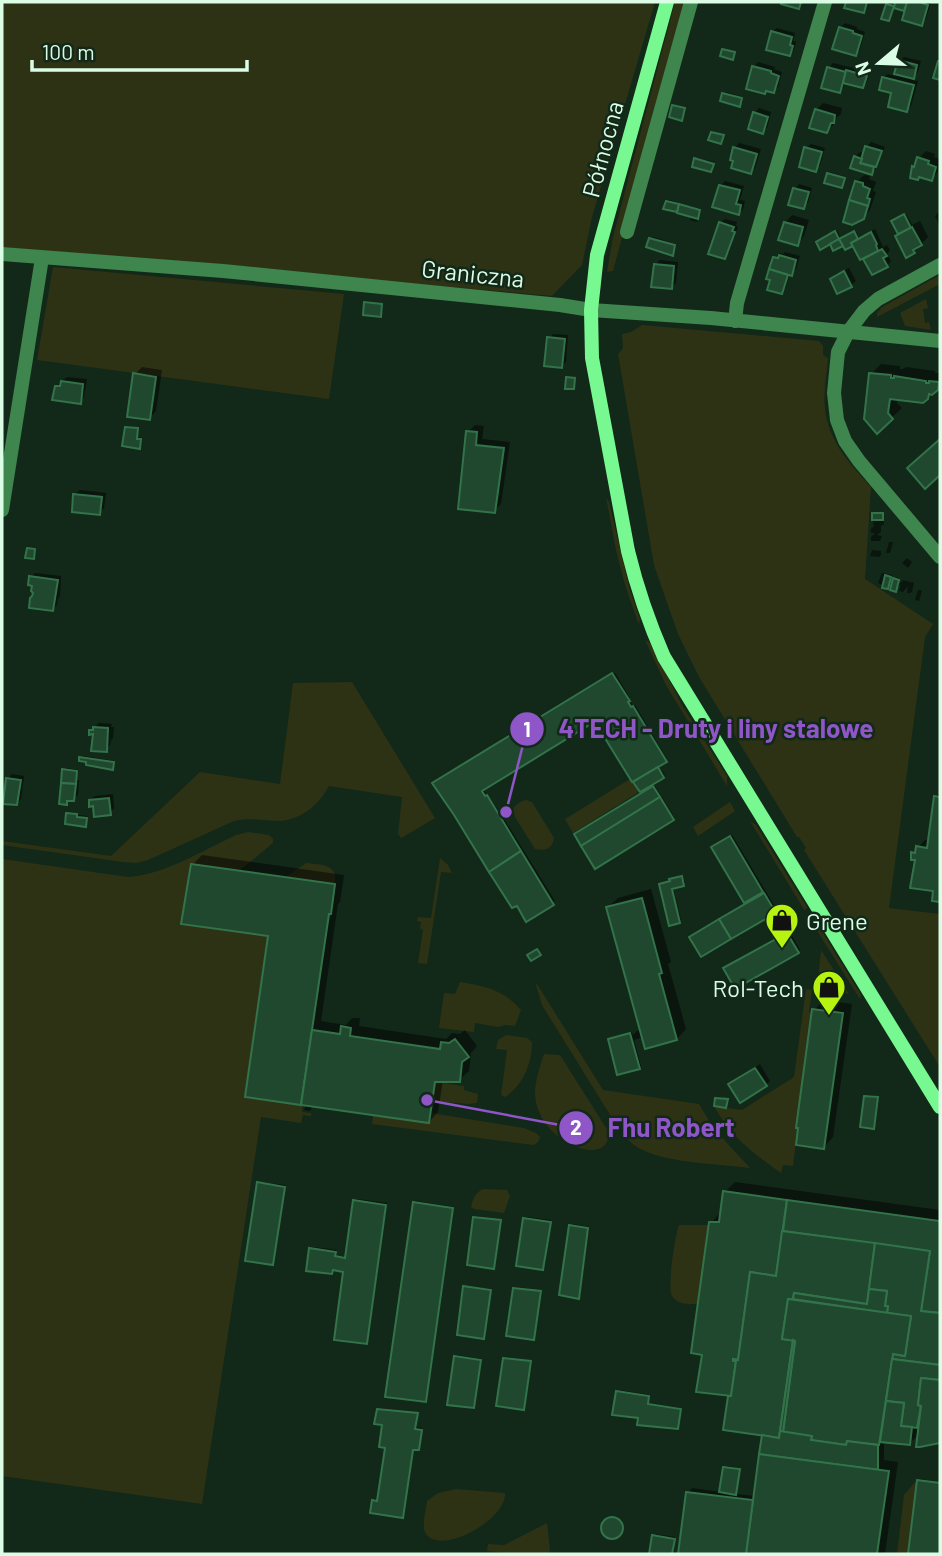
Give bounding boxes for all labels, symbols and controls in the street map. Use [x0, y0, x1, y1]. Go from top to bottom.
scale bar [32, 28, 247, 72]
north arrow [844, 28, 914, 98]
text: 100 m [42, 39, 95, 64]
text: N [850, 59, 875, 78]
street label: Północna [575, 98, 629, 200]
street label: Graniczna [420, 253, 526, 293]
callout: 4TECH - Druty i liny stalowe [509, 706, 887, 753]
text: 4TECH - Druty i liny stalowe [559, 712, 873, 743]
text: 1 [523, 716, 531, 741]
shop icon: Grene [763, 901, 801, 950]
place label: Grene [806, 906, 868, 935]
shop icon: Rol-Tech [810, 968, 848, 1017]
place label: Rol-Tech [712, 973, 804, 1002]
callout: Fhu Robert [558, 1104, 749, 1151]
text: Fhu Robert [607, 1111, 735, 1142]
text: 2 [570, 1114, 582, 1139]

